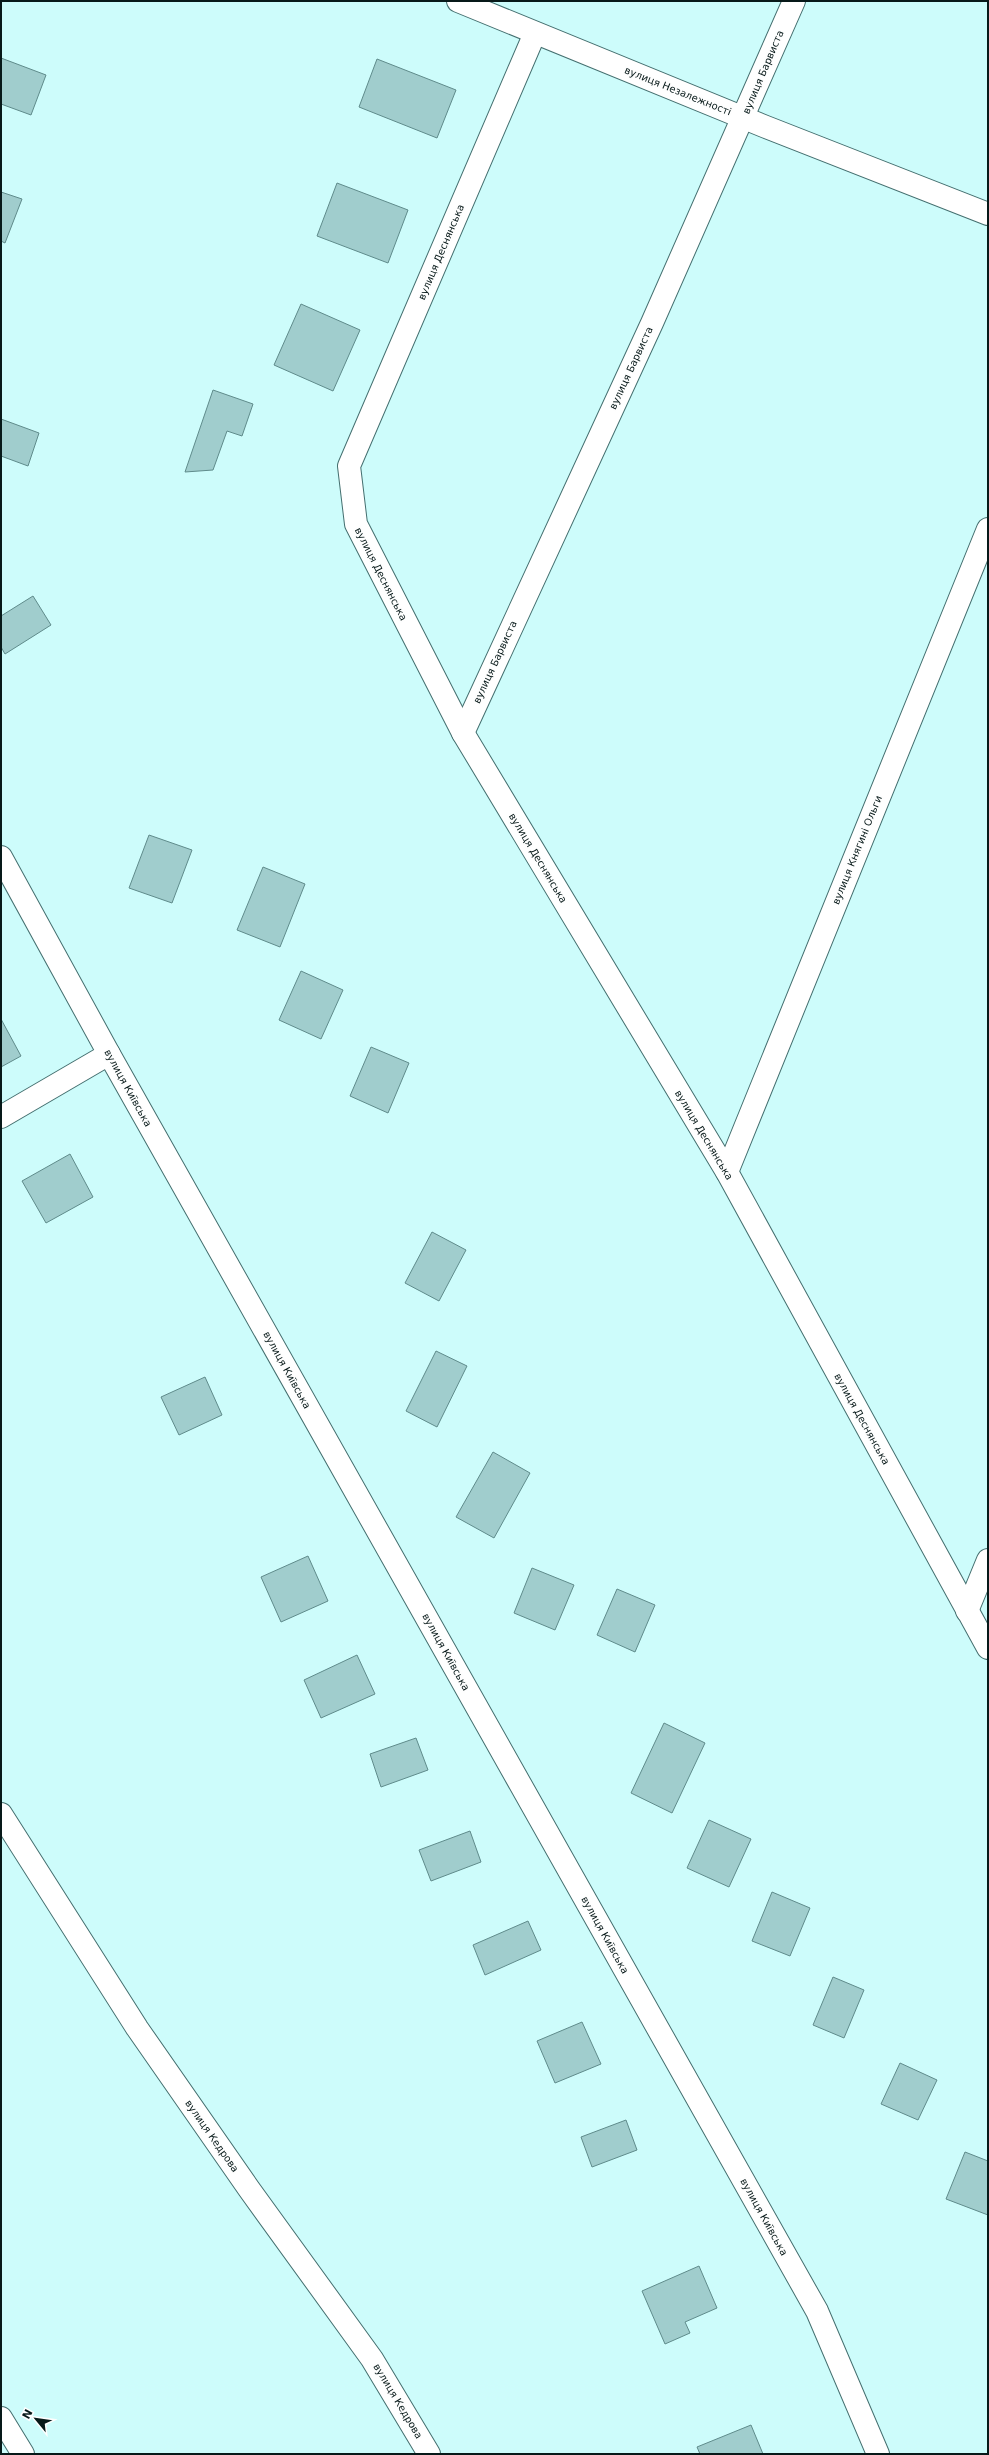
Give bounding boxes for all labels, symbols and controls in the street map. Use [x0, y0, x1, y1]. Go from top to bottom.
street label: вулиця Барвиста [740, 28, 786, 116]
street label: вулиця Незалежності [623, 65, 733, 117]
street label: вулиця Деснянська [416, 203, 466, 301]
street label: вулиця Барвиста [607, 325, 655, 411]
street label: вулиця Деснянська [353, 526, 409, 622]
street label: вулиця Барвиста [471, 619, 519, 705]
street label: вулиця Княгині Ольги [830, 794, 884, 906]
street label: вулиця Деснянська [507, 811, 569, 905]
street label: вулиця Київська [102, 1047, 154, 1129]
street label: вулиця Деснянська [673, 1088, 735, 1182]
street label: вулиця Київська [261, 1329, 313, 1411]
street label: вулиця Деснянська [832, 1371, 892, 1467]
street label: вулиця Київська [420, 1611, 472, 1693]
street label: вулиця Київська [579, 1894, 631, 1976]
street label: вулиця Кедрова [183, 2098, 241, 2174]
street label: вулиця Київська [738, 2176, 790, 2258]
street label: вулиця Кедрова [371, 2362, 425, 2440]
north arrow [16, 2399, 56, 2439]
text: N [20, 2407, 36, 2422]

